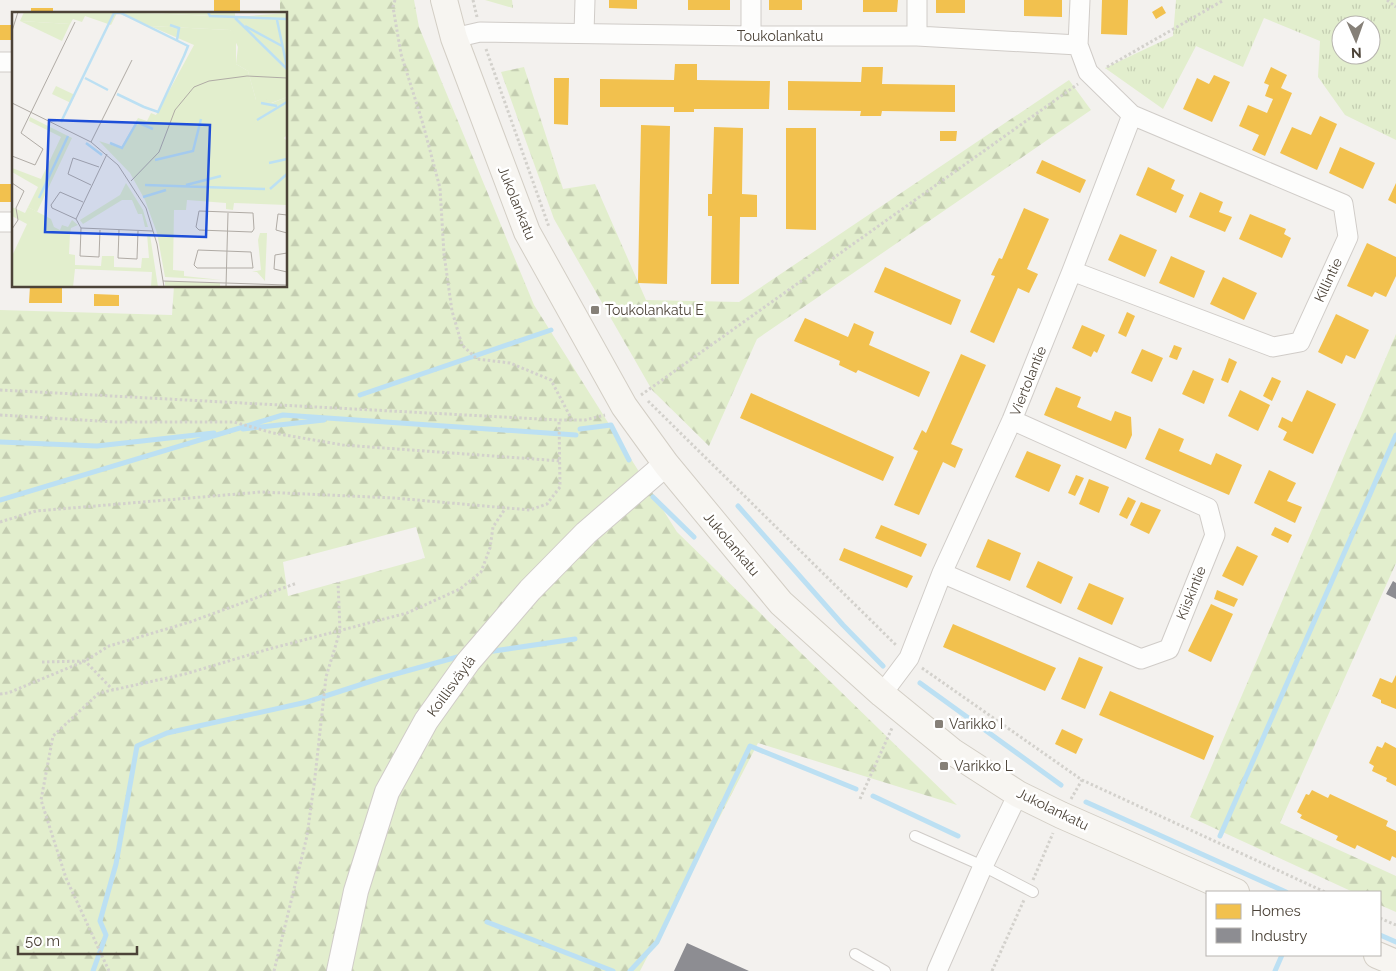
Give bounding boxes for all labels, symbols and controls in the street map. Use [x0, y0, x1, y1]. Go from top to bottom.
inset map [12, 12, 288, 288]
north arrow [1331, 15, 1381, 65]
street label: Toukolankatu [737, 28, 823, 44]
text: N [1351, 45, 1362, 61]
street label: Jukolankatu [495, 164, 539, 242]
street label: Killintie [1311, 255, 1345, 305]
place label: Toukolankatu E [605, 302, 704, 318]
marker: Toukolankatu E [589, 304, 601, 316]
street label: Viertolantie [1007, 344, 1049, 418]
street label: Jukolankatu [701, 509, 763, 579]
street label: Kiiskintie [1173, 564, 1209, 622]
street label: Koillisväylä [424, 653, 478, 719]
place label: Varikko I [949, 716, 1003, 732]
marker: Varikko I [933, 718, 945, 730]
place label: Varikko L [954, 758, 1013, 774]
marker: Varikko L [938, 760, 950, 772]
street label: Jukolankatu [1014, 785, 1092, 833]
legend [1206, 891, 1381, 956]
text: Homes [1251, 902, 1301, 920]
scale bar [18, 924, 136, 956]
text: Industry [1251, 927, 1307, 945]
text: 50 m [25, 932, 60, 950]

